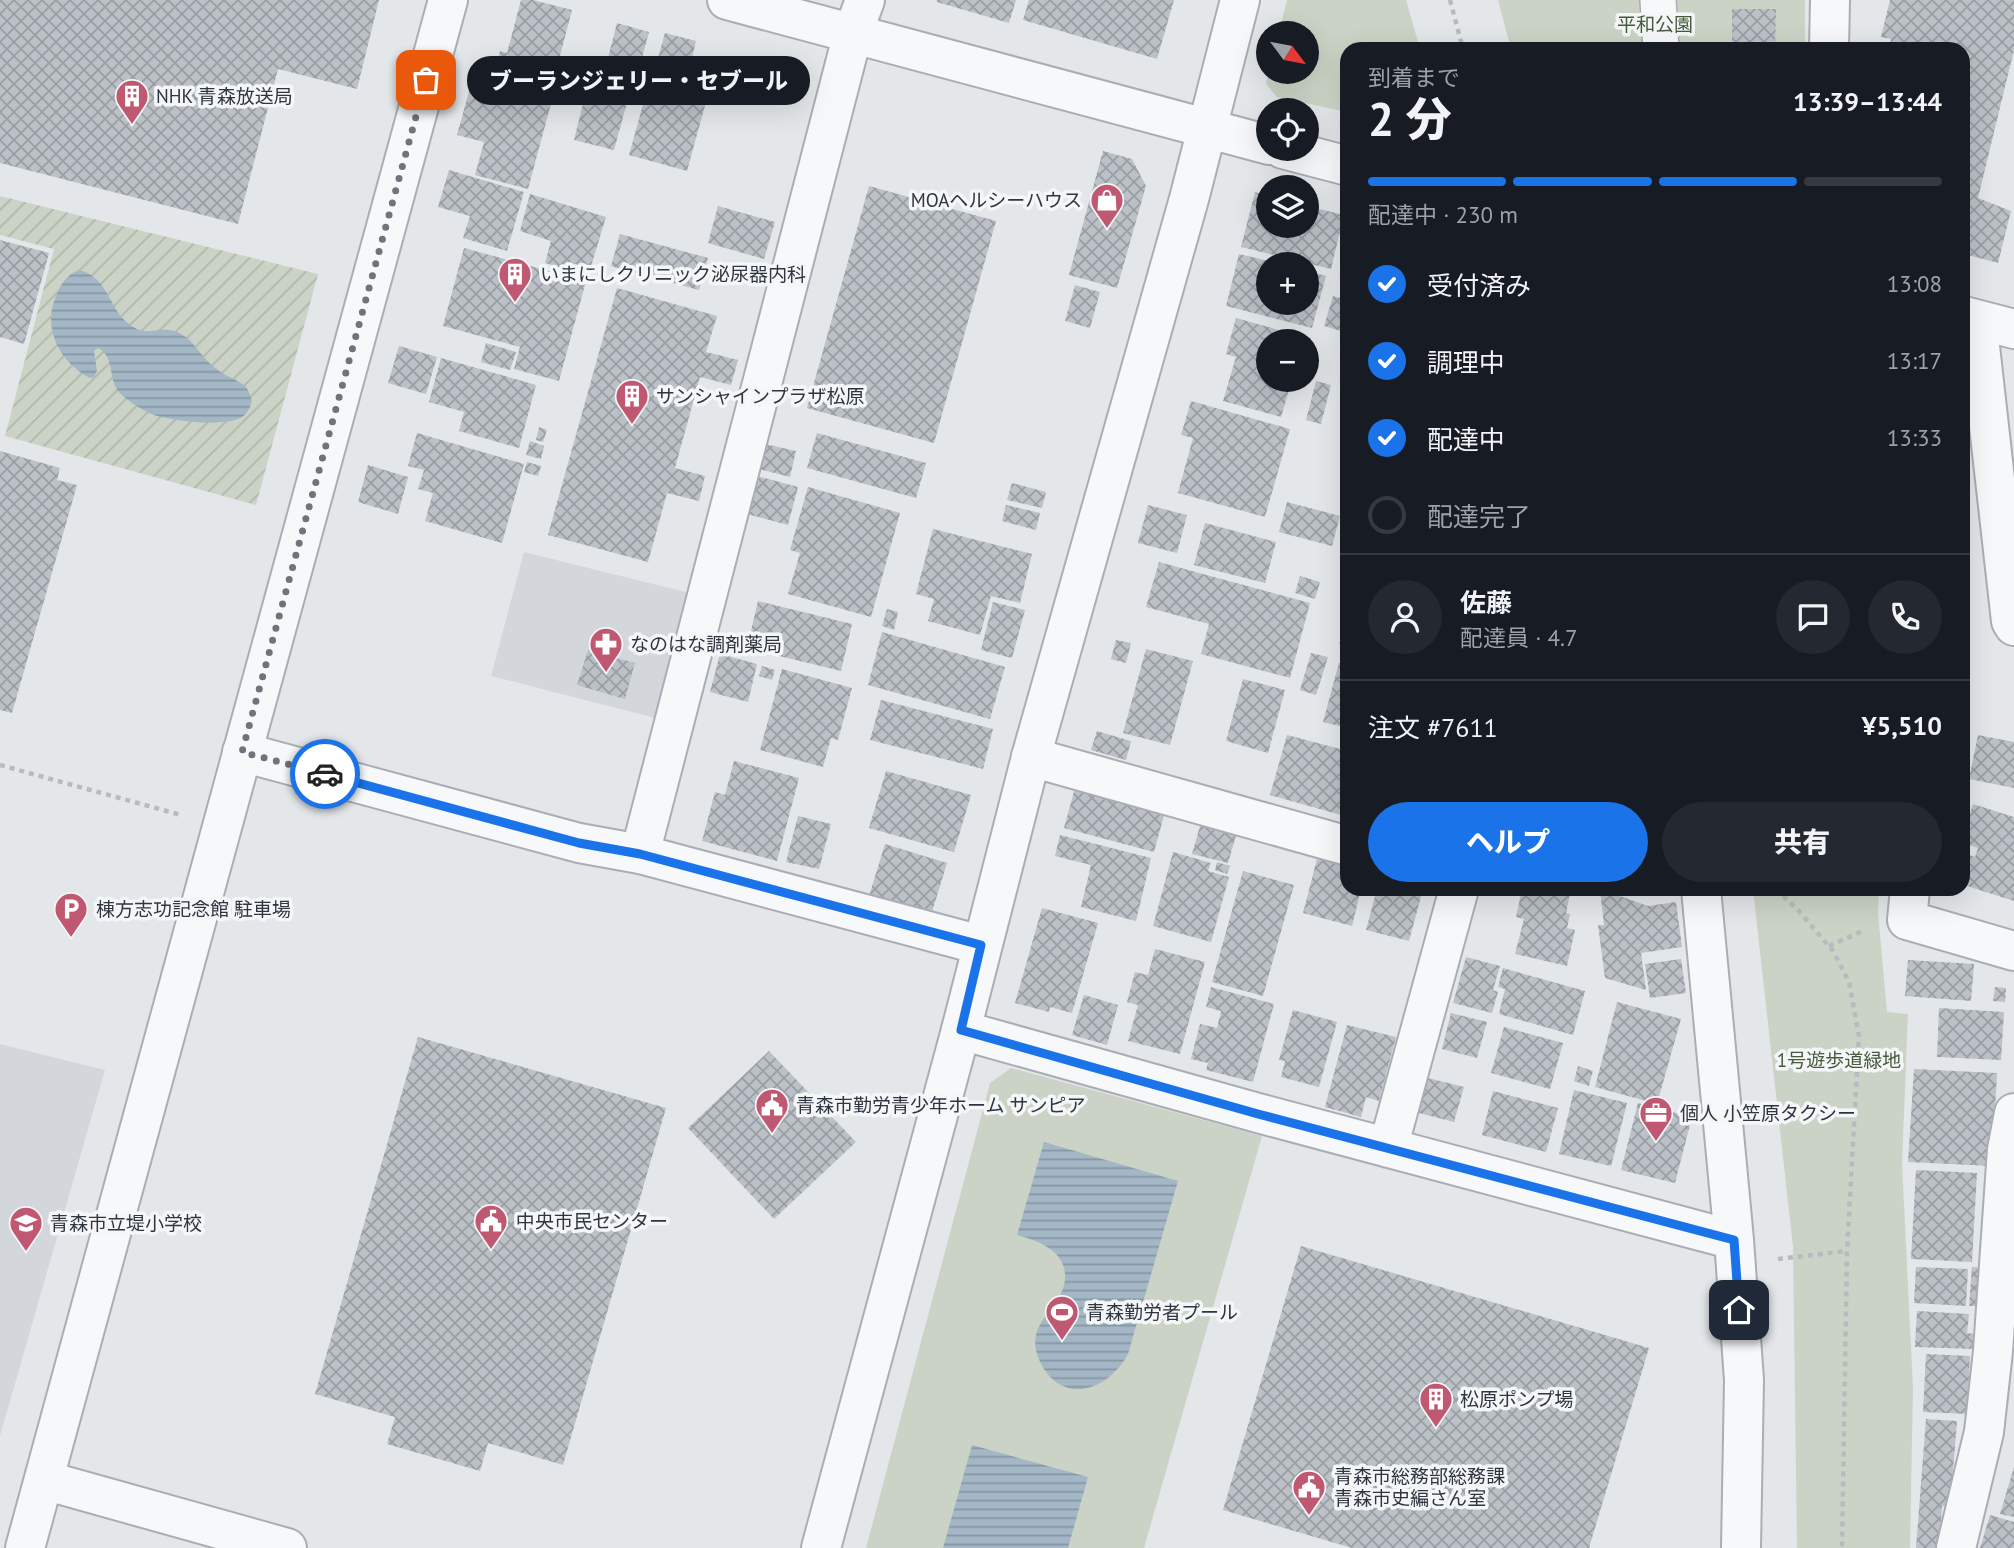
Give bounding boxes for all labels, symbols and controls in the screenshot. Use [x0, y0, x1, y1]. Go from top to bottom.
park label: 平和公園 [1617, 12, 1693, 36]
north arrow [1256, 21, 1320, 84]
map controls [1256, 21, 1319, 392]
pin [396, 50, 456, 110]
callout: ブーランジェリー・セブール [468, 56, 811, 104]
icon: bag [407, 61, 445, 99]
text: 到着まで [1368, 63, 1460, 92]
text: ブーランジェリー・セブール [489, 66, 788, 95]
building icon: NHK 青森放送局 [113, 77, 151, 126]
place label: NHK 青森放送局 [156, 84, 293, 108]
text: 13:39–13:44 [1793, 85, 1942, 118]
text: 2 分 [1368, 89, 1452, 149]
button: locate [1256, 98, 1319, 161]
button: layers [1256, 175, 1319, 238]
shop icon: MOAヘルシーハウス [1088, 181, 1126, 230]
place label: MOAヘルシーハウス [911, 188, 1082, 212]
text: 配達中 · 230 m [1368, 200, 1518, 229]
button: + [1256, 252, 1319, 315]
building icon: いまにしクリニック泌尿器内科 [496, 255, 534, 304]
place label: いまにしクリニック泌尿器内科 [540, 262, 806, 286]
icon: check [1368, 265, 1406, 303]
text: 受付済み [1427, 269, 1531, 302]
text: 13:08 [1887, 269, 1942, 298]
button: − [1256, 329, 1319, 392]
icon: check [1368, 342, 1406, 380]
text: 調理中 [1427, 346, 1505, 379]
text: 13:17 [1887, 346, 1942, 375]
building icon: サンシャインプラザ松原 [613, 377, 651, 426]
place label: サンシャインプラザ松原 [656, 384, 864, 408]
icon: check [1368, 419, 1406, 457]
text: 配達中 [1427, 423, 1505, 456]
text: 13:33 [1887, 423, 1942, 452]
text: 配達完了 [1427, 500, 1531, 533]
button: person [1368, 580, 1442, 654]
button: chat [1776, 580, 1850, 654]
button: phone [1868, 580, 1942, 654]
text: 佐藤 [1460, 586, 1512, 619]
text: 配達員 · 4.7 [1460, 623, 1577, 652]
pharmacy icon: なのはな調剤薬局 [587, 625, 625, 674]
place label: なのはな調剤薬局 [630, 632, 782, 656]
text: ¥5,510 [1862, 709, 1942, 742]
text: 注文 #7611 [1368, 711, 1498, 744]
courier [290, 739, 360, 809]
icon: car [306, 755, 344, 793]
button: ヘルプ [1368, 802, 1648, 882]
button: 共有 [1662, 802, 1942, 882]
parking icon: 棟方志功記念館 駐車場 [52, 890, 90, 939]
place label: 棟方志功記念館 駐車場 [96, 897, 291, 921]
park label: 1号遊歩道緑地 [1777, 1048, 1901, 1072]
public building icon: 青森市勤労青少年ホーム サンピア [753, 1086, 791, 1135]
place label: 青森市勤労青少年ホーム サンピア [796, 1093, 1086, 1117]
office icon: 個人 小笠原タクシー [1637, 1094, 1675, 1143]
place label: 個人 小笠原タクシー [1680, 1101, 1856, 1125]
public building icon: 中央市民センター [472, 1202, 510, 1251]
school or university icon: 青森市立堤小学校 [7, 1204, 45, 1253]
place label: 中央市民センター [516, 1209, 668, 1233]
place label: 青森市立堤小学校 [50, 1211, 202, 1235]
pin [1709, 1280, 1769, 1340]
icon: home [1720, 1291, 1758, 1329]
sports icon: 青森勤労者プール [1043, 1293, 1081, 1342]
place label: 青森勤労者プール [1086, 1300, 1238, 1324]
building icon: 松原ポンプ場 [1417, 1380, 1455, 1429]
place label: 松原ポンプ場 [1460, 1387, 1573, 1411]
place label: 青森市総務部総務課 青森市史編さん室 [1334, 1464, 1505, 1510]
public building icon: 青森市総務部総務課 青森市史編さん室 [1290, 1468, 1328, 1517]

